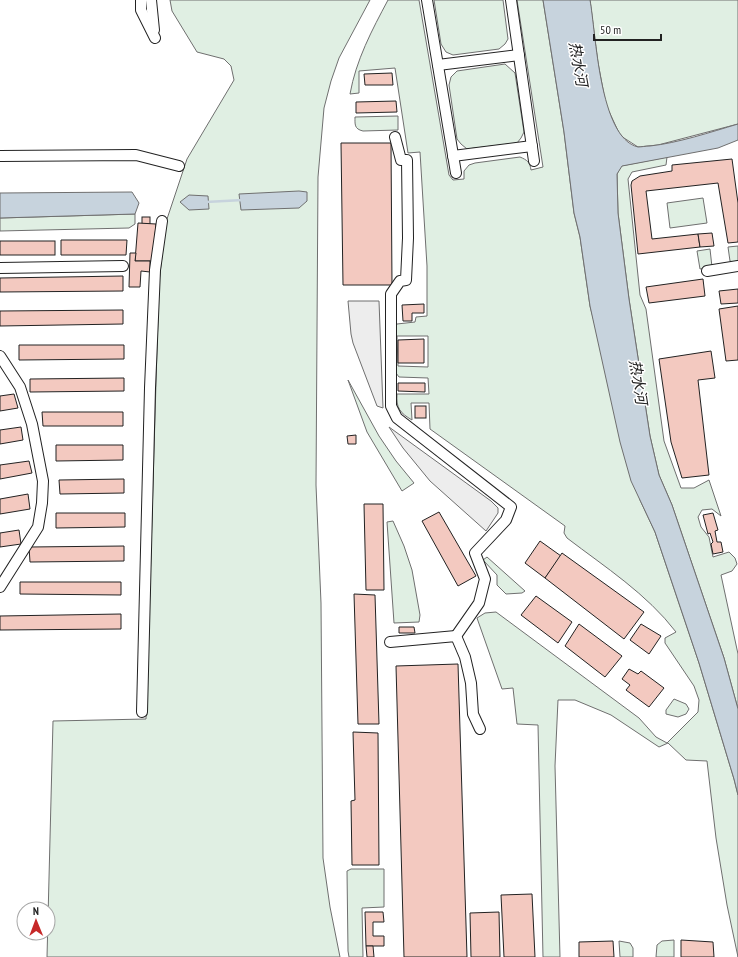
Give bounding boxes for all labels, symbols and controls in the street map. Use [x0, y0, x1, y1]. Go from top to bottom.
scale bar [594, 16, 661, 42]
text: 50 m [600, 22, 621, 37]
water label: 热水河 [565, 40, 592, 91]
water label: 热水河 [626, 358, 652, 409]
north arrow [16, 901, 56, 941]
text: N [33, 904, 39, 918]

